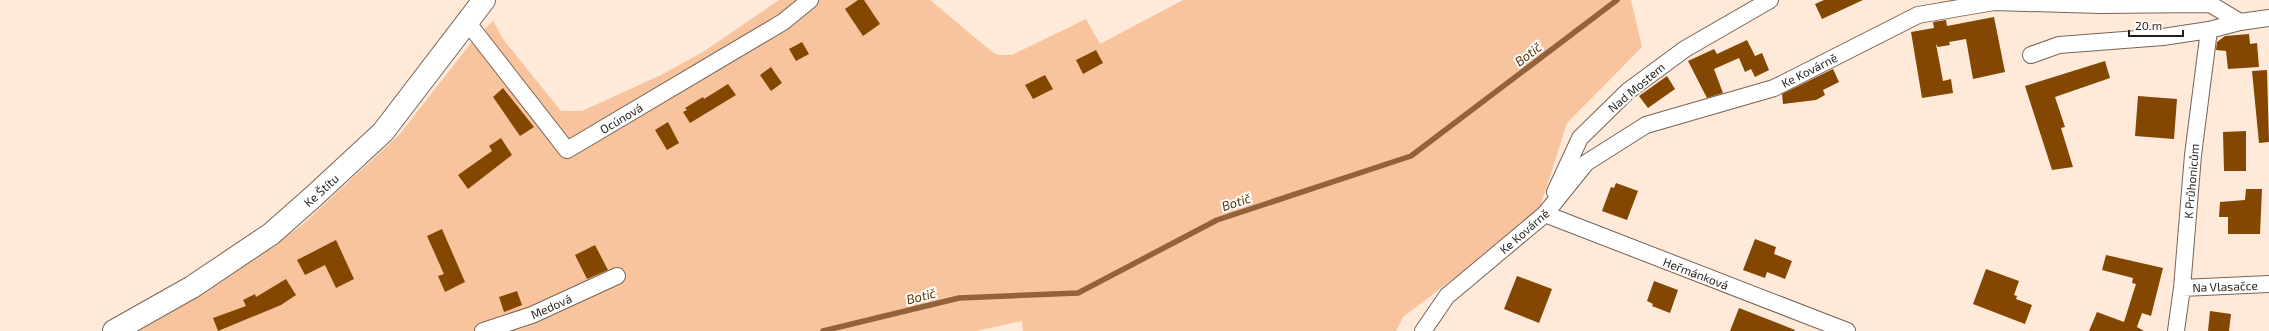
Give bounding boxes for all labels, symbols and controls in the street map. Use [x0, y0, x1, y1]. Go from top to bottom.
scale bar [2129, 12, 2183, 38]
text: 20 m [2135, 18, 2162, 32]
water label: Botič [1511, 38, 1545, 69]
street label: Ke Kovárně [1779, 50, 1839, 90]
street label: Nad Mostem [1605, 59, 1667, 115]
street label: Ocúnová [597, 100, 645, 136]
street label: K Průhonicům [2181, 143, 2201, 219]
street label: Ke Štítu [301, 171, 341, 209]
water label: Botič [1219, 190, 1253, 214]
street label: Ke Kovárně [1496, 206, 1552, 256]
street label: Heřmánková [1661, 254, 1731, 292]
street label: Na Vlasačce [2192, 278, 2258, 294]
water label: Botič [905, 284, 938, 307]
street label: Medová [528, 291, 574, 321]

